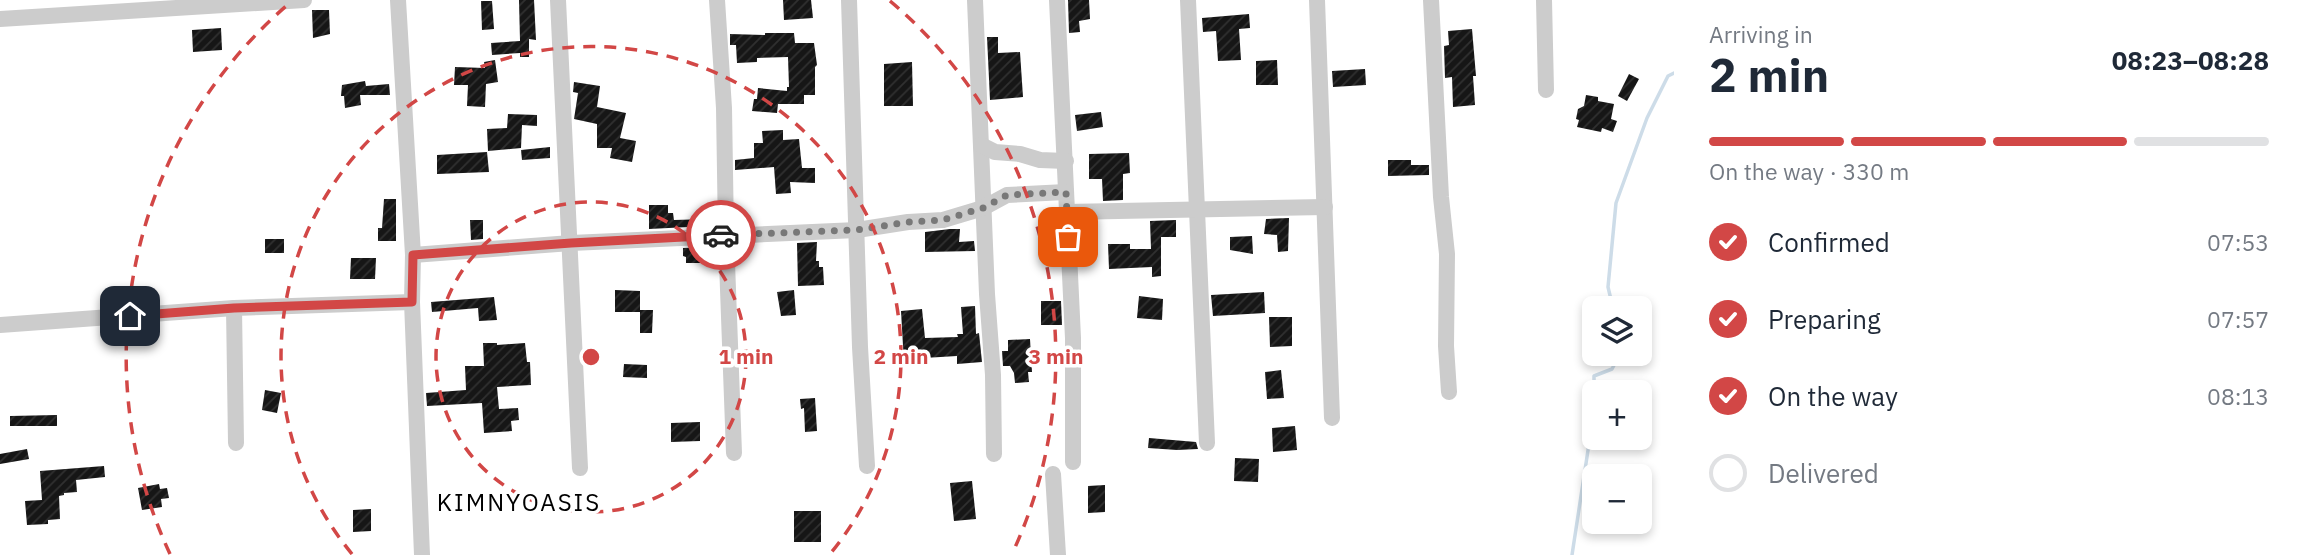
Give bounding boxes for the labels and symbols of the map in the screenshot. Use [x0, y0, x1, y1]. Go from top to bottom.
courier [686, 200, 756, 270]
pin [1038, 207, 1098, 267]
pin [100, 286, 160, 346]
text: 1 min [719, 342, 773, 370]
text: 2 min [874, 342, 928, 370]
text: 3 min [1029, 342, 1083, 370]
centre of rings [579, 345, 603, 369]
district label: KIMNYOASIS [437, 486, 601, 518]

